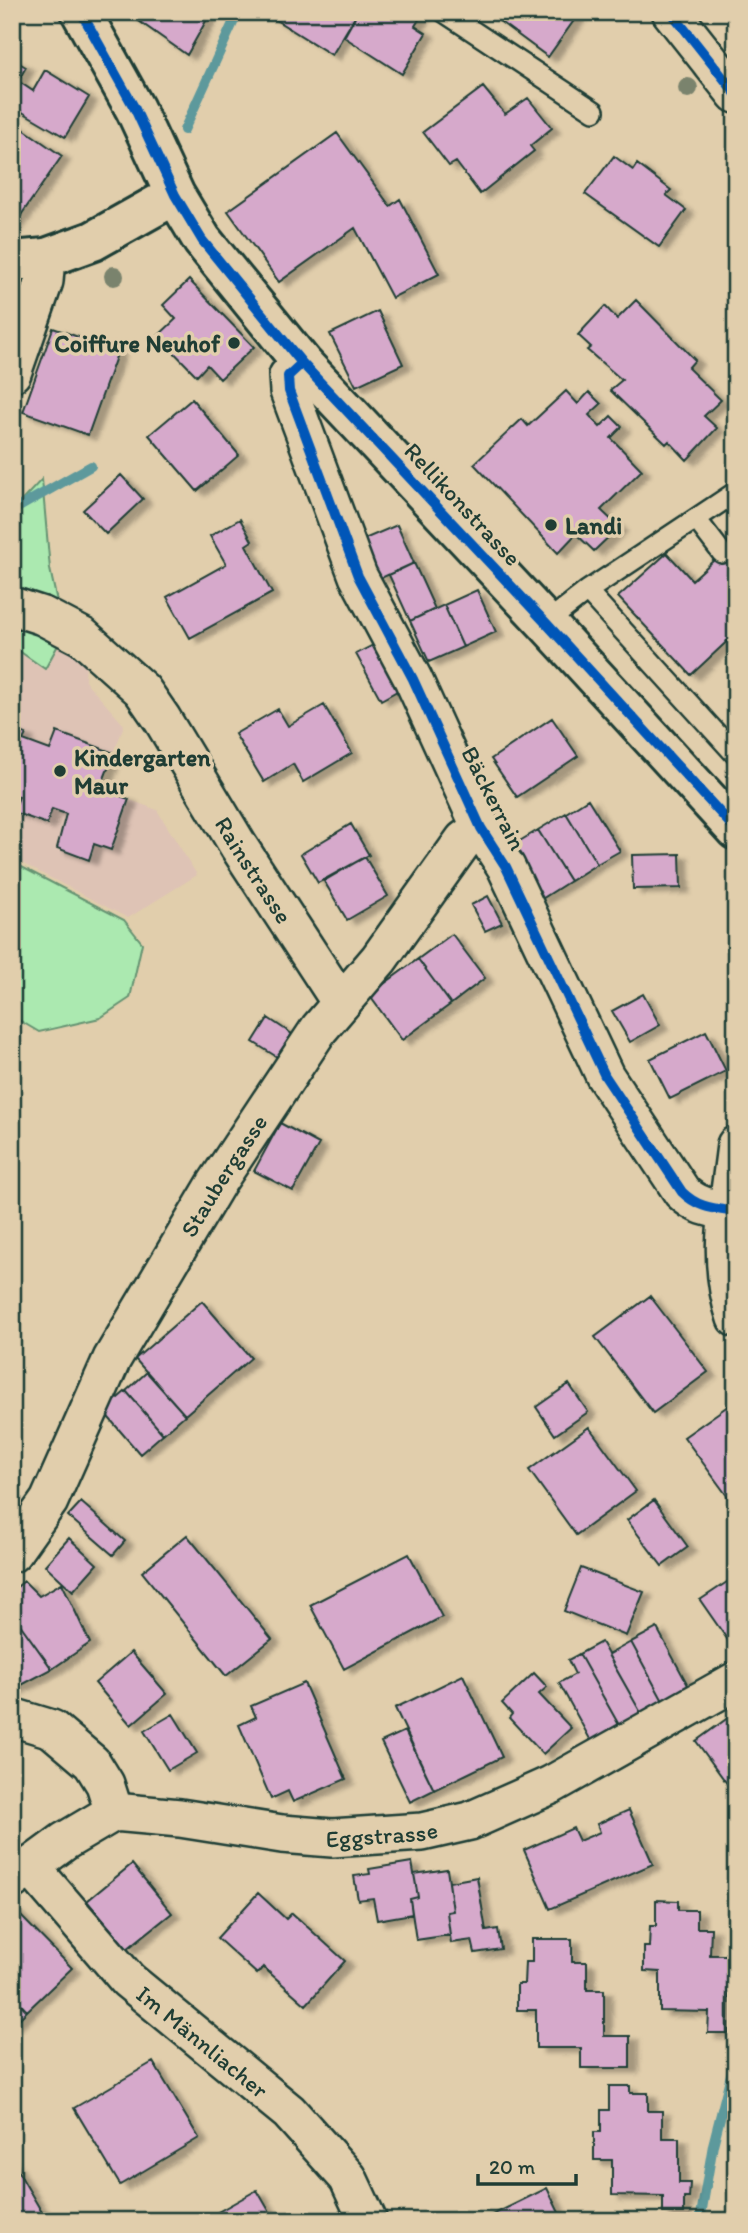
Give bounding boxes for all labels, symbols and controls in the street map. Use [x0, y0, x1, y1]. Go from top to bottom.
place label: Coiffure Neuhof [54, 329, 221, 358]
marker: Coiffure Neuhof [226, 335, 242, 351]
street label: Rellikonstrasse [398, 436, 528, 572]
place label: Landi [565, 511, 622, 540]
marker: Landi [543, 517, 559, 533]
street label: Bäckerrain [455, 741, 533, 855]
place label: Kindergarten Maur [74, 743, 211, 800]
marker: Kindergarten Maur [52, 763, 68, 779]
street label: Rainstrasse [209, 811, 299, 929]
street label: Staubergasse [174, 1109, 273, 1242]
street label: Eggstrasse [325, 1814, 440, 1853]
street label: Im Männliacher [131, 1979, 275, 2104]
scale bar [478, 2142, 576, 2186]
text: 20 m [489, 2154, 536, 2179]

